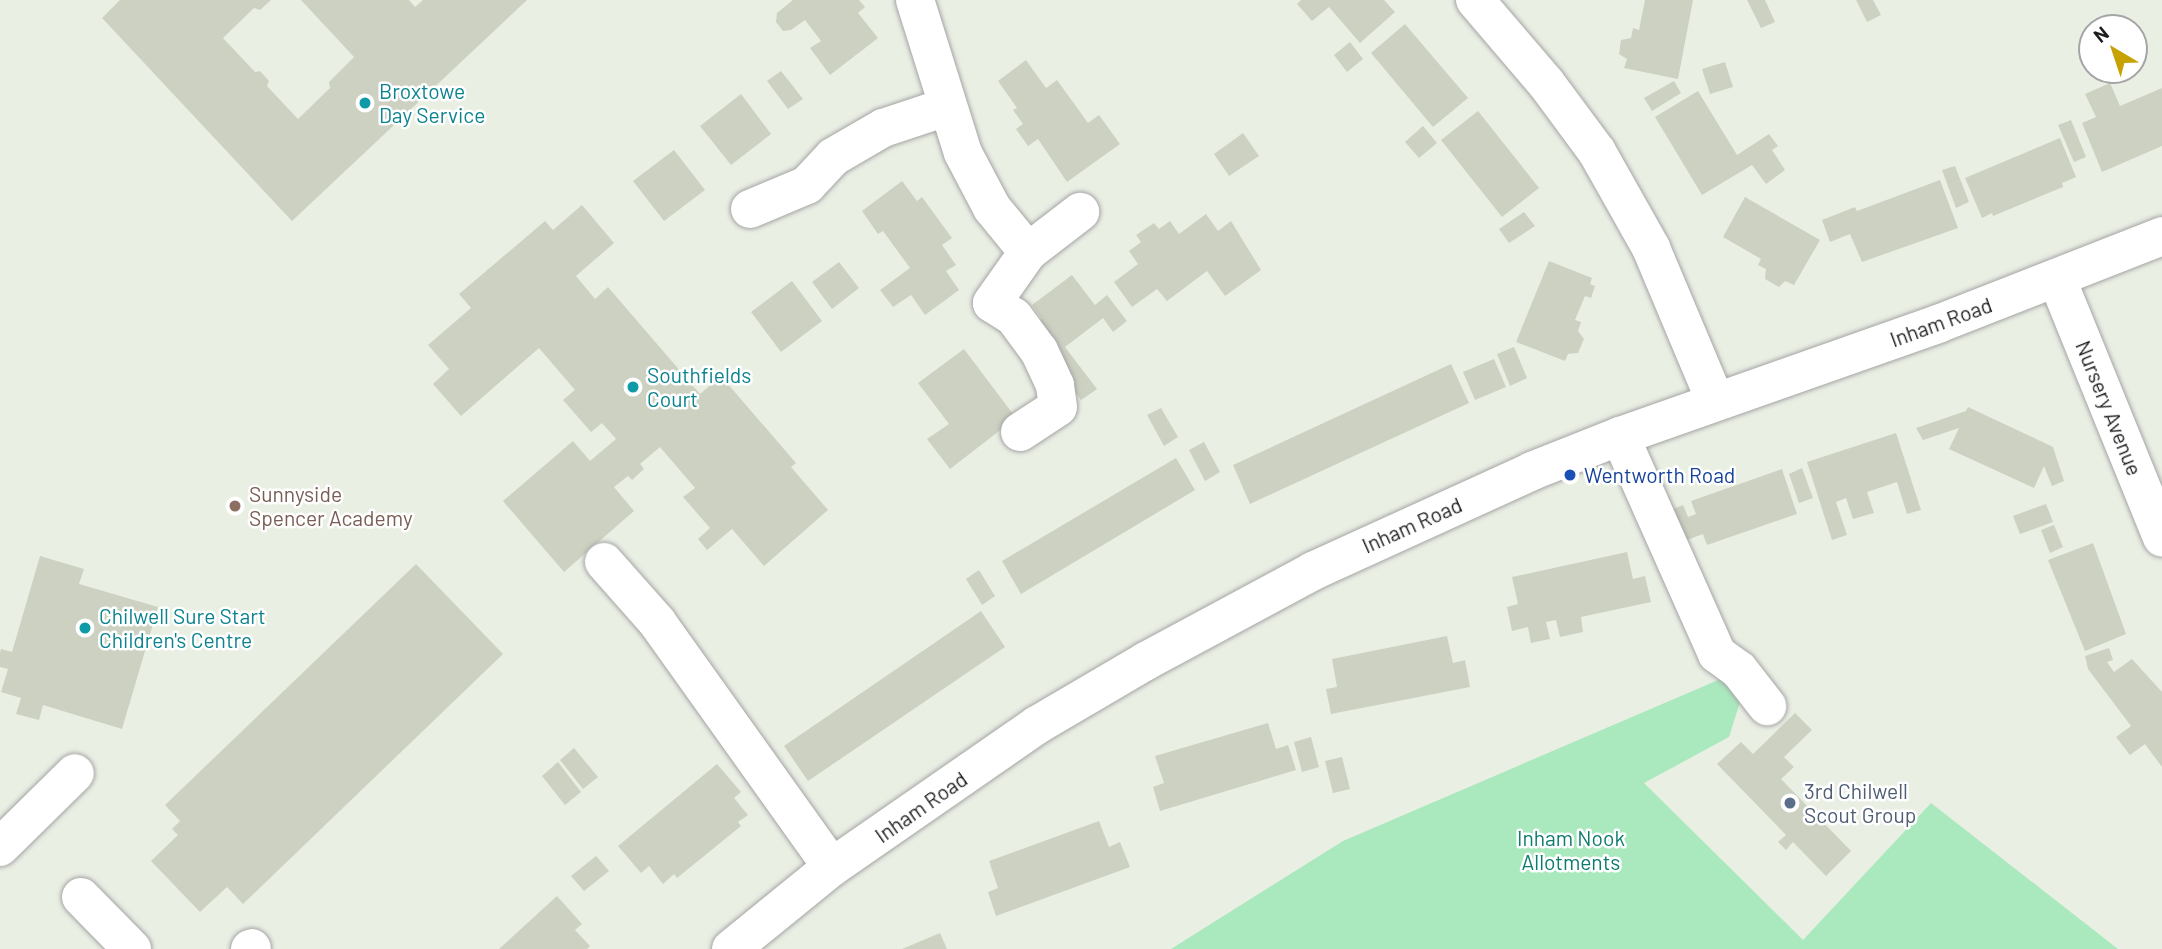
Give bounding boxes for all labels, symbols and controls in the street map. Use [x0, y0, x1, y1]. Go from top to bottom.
north arrow [2078, 14, 2148, 84]
text: N [2089, 21, 2113, 47]
place label: Broxtowe Day Service [379, 78, 485, 128]
marker: Broxtowe Day Service [357, 95, 373, 111]
street label: Inham Road [1887, 292, 1995, 352]
street label: Nursery Avenue [2070, 337, 2148, 479]
place label: Southfields Court [647, 362, 751, 412]
marker: Southfields Court [625, 379, 641, 395]
place label: Wentworth Road [1584, 462, 1735, 488]
marker: Wentworth Road [1562, 467, 1578, 483]
place label: Sunnyside Spencer Academy [249, 481, 413, 531]
street label: Inham Road [1358, 492, 1466, 558]
marker: Sunnyside Spencer Academy [227, 498, 243, 514]
place label: Chilwell Sure Start Children's Centre [99, 603, 266, 653]
marker: Chilwell Sure Start Children's Centre [77, 620, 93, 636]
street label: Inham Road [870, 766, 972, 848]
place label: 3rd Chilwell Scout Group [1804, 778, 1916, 828]
marker: 3rd Chilwell Scout Group [1782, 795, 1798, 811]
park label: Inham Nook Allotments [1517, 825, 1625, 875]

